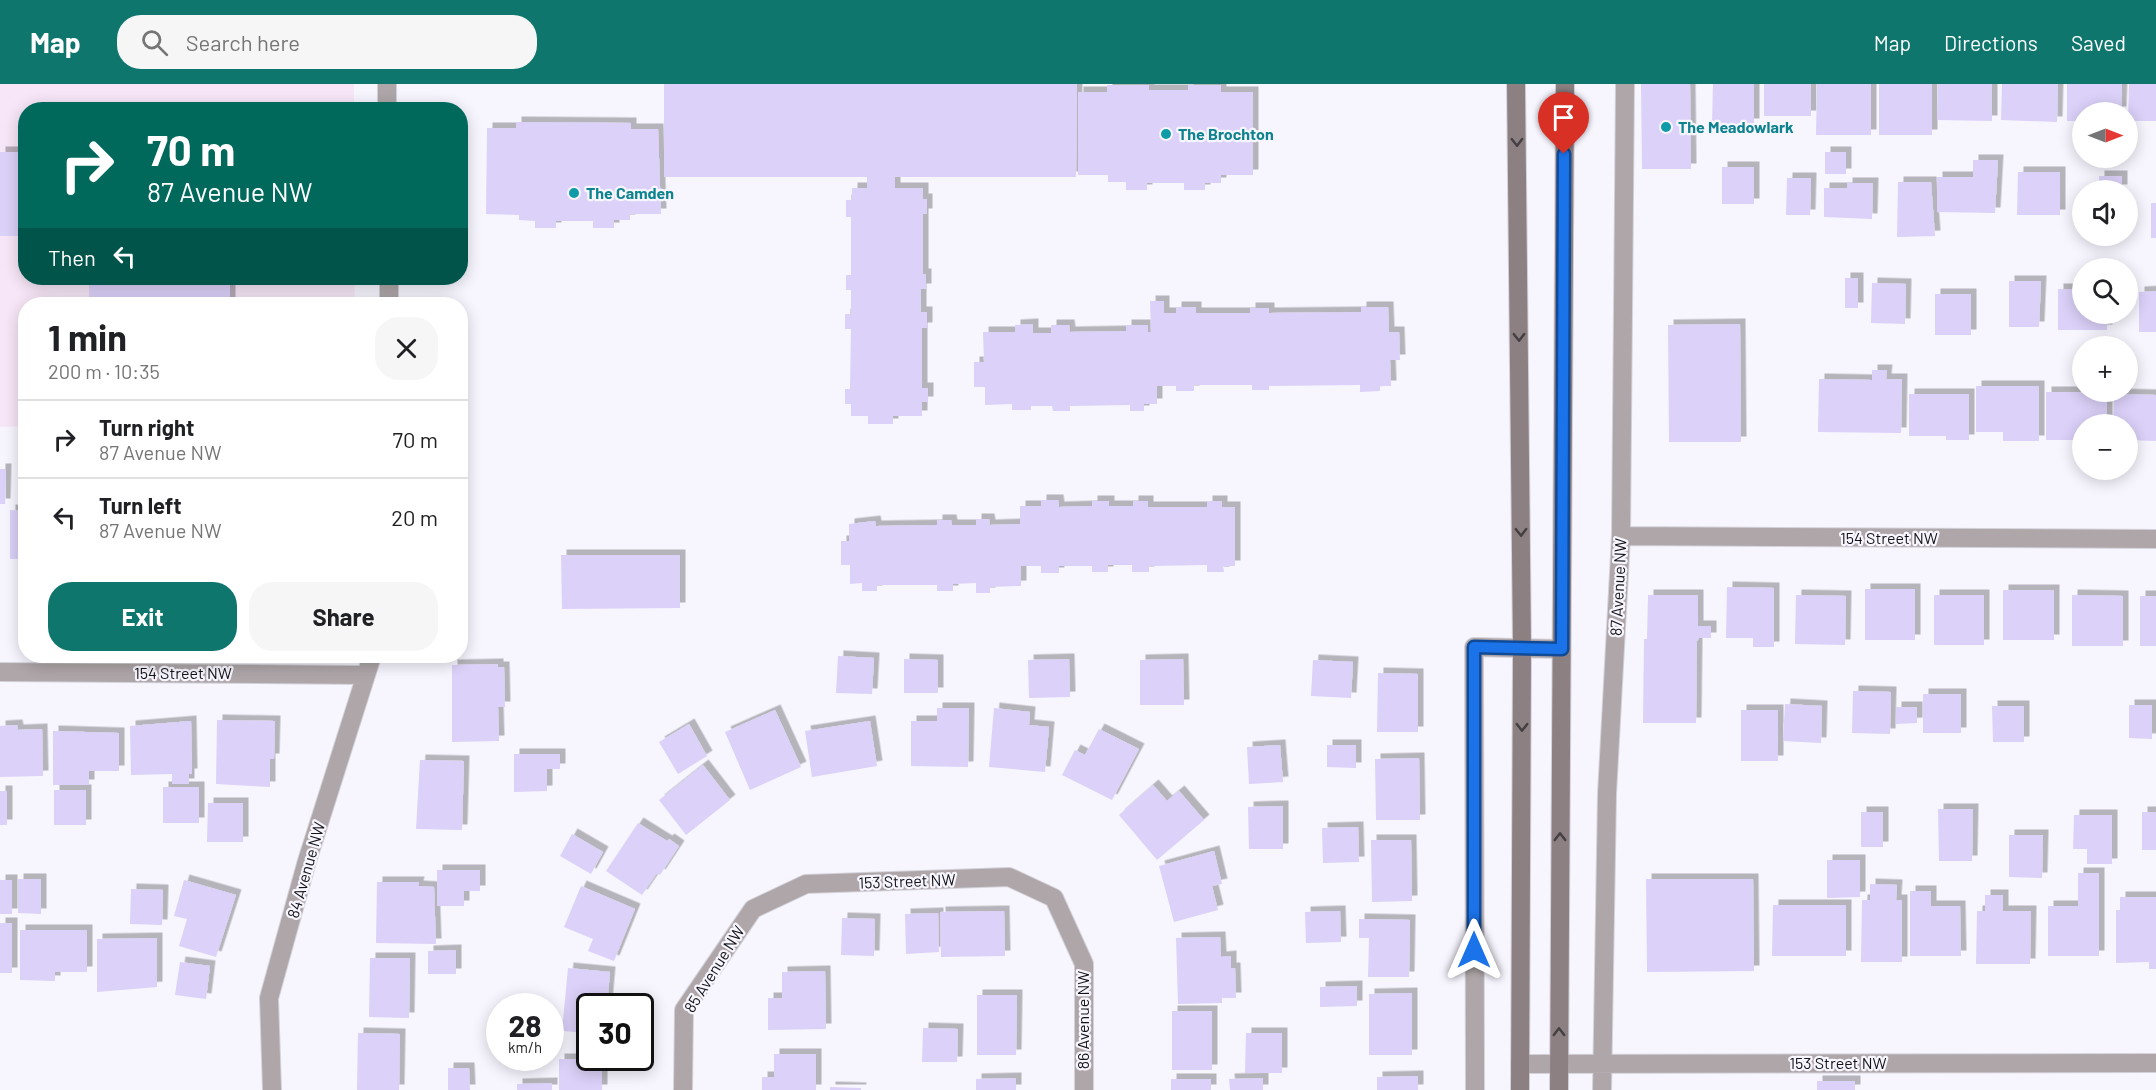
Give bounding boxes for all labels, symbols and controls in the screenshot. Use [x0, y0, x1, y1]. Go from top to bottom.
search box [117, 15, 537, 69]
text: Map [30, 25, 81, 59]
icon: search [138, 26, 171, 59]
text: Search here [186, 29, 300, 55]
text: Map [1874, 30, 1911, 55]
text: Directions [1944, 30, 2038, 55]
text: Saved [2071, 30, 2126, 55]
pin [1538, 92, 1589, 154]
icon: arrive [1547, 101, 1580, 134]
north arrow [2072, 102, 2138, 168]
map controls [2072, 102, 2138, 480]
place label: The Meadowlark [1678, 117, 1794, 136]
marker: The Meadowlark [1659, 120, 1673, 134]
text: 70 m [147, 124, 235, 174]
place label: The Brochton [1178, 124, 1274, 143]
icon: right [48, 126, 126, 204]
marker: The Brochton [1159, 127, 1173, 141]
one-way arrow [1511, 138, 1523, 147]
text: 87 Avenue NW [147, 175, 312, 207]
button: sound [2072, 180, 2138, 246]
place label: The Camden [586, 183, 674, 202]
marker: The Camden [567, 186, 581, 200]
icon: left [108, 240, 141, 273]
text: Then [48, 244, 96, 270]
button: search [2072, 258, 2138, 324]
text: 1 min [48, 315, 127, 358]
button: close [375, 317, 438, 380]
one-way arrow [1513, 333, 1525, 342]
button: + [2072, 336, 2138, 402]
text: 200 m · 10:35 [48, 359, 160, 383]
text: Turn right [99, 414, 194, 440]
button: − [2072, 414, 2138, 480]
icon: right [48, 423, 81, 456]
text: 70 m [393, 426, 438, 452]
text: 87 Avenue NW [99, 440, 222, 464]
text: Turn left [99, 492, 182, 518]
icon: left [48, 501, 81, 534]
text: 20 m [391, 504, 438, 530]
text: 87 Avenue NW [99, 518, 222, 542]
one-way arrow [1515, 528, 1527, 537]
street label: 154 Street NW [1840, 528, 1938, 547]
street label: 87 Avenue NW [1605, 538, 1630, 636]
button: Exit [48, 582, 237, 651]
button: Share [249, 582, 438, 651]
street label: 154 Street NW [134, 663, 232, 682]
one-way arrow [1516, 723, 1528, 732]
street label: 84 Avenue NW [283, 820, 328, 920]
one-way arrow [1554, 832, 1566, 841]
street label: 153 Street NW [858, 869, 956, 892]
position arrow [1442, 918, 1506, 982]
street label: 85 Avenue NW [679, 922, 748, 1016]
street label: 86 Avenue NW [1073, 971, 1092, 1069]
speed limit sign: 30 [576, 993, 654, 1071]
text: 28 [508, 1007, 542, 1043]
one-way arrow [1553, 1027, 1565, 1036]
text: km/h [508, 1038, 542, 1056]
street label: 153 Street NW [1789, 1053, 1887, 1072]

